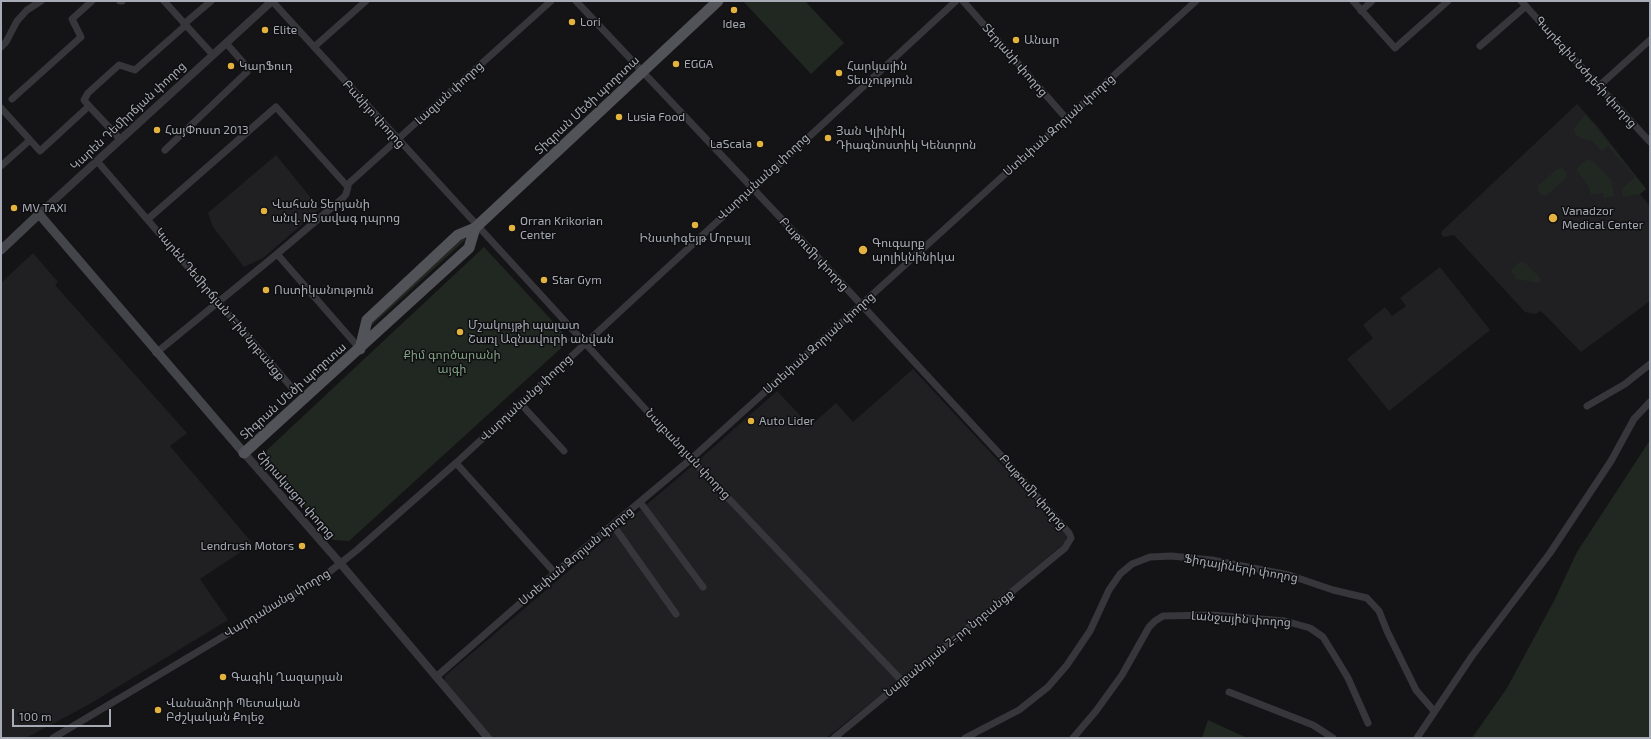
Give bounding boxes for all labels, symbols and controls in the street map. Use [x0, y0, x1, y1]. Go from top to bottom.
marker: Idea [729, 5, 739, 15]
street label: Գարեգին Նժդեհի փողոց [1532, 13, 1640, 131]
place label: Lori [580, 15, 601, 29]
marker: Lori [567, 17, 577, 27]
place label: Idea [722, 17, 746, 31]
street label: Տերյանի փողոց [979, 21, 1051, 99]
place label: Elite [273, 23, 297, 37]
marker: Elite [260, 25, 270, 35]
place label: Անար [1024, 33, 1059, 47]
marker: Անար [1011, 35, 1021, 45]
street label: Տիգրան Մեծի պողոտա [532, 53, 642, 157]
place label: EGGA [684, 57, 713, 71]
street label: Լազյան փողոց [412, 58, 486, 128]
street label: Կարեն Դեմիրճյան փողոց [67, 59, 189, 173]
place label: ԿարՖուդ [239, 59, 293, 73]
marker: EGGA [671, 59, 681, 69]
place label: Հարկային Տեսչություն [847, 59, 913, 87]
marker: ԿարՖուդ [226, 61, 236, 71]
marker: Հարկային Տեսչություն [834, 68, 844, 78]
street label: Ստեփան Զորյան փողոց [1000, 71, 1118, 179]
street label: Բանիյո փողոց [340, 77, 408, 151]
place label: Lusia Food [627, 110, 685, 124]
marker: Lusia Food [614, 112, 624, 122]
place label: ՀայՓոստ 2013 [165, 123, 249, 137]
place label: Յան Կլինիկ Դիագնոստիկ Կենտրոն [836, 124, 976, 152]
marker: ՀայՓոստ 2013 [152, 125, 162, 135]
street label: Վարդանանց փողոց [714, 130, 812, 224]
marker: Յան Կլինիկ Դիագնոստիկ Կենտրոն [823, 133, 833, 143]
place label: LaScala [710, 137, 752, 151]
marker: LaScala [755, 139, 765, 149]
place label: Վահան Տերյանի անվ. N5 ավագ դպրոց [272, 197, 400, 225]
place label: MV TAXI [22, 201, 67, 215]
marker: MV TAXI [9, 203, 19, 213]
place label: Vanadzor Medical Center [1562, 204, 1644, 232]
marker: Վահան Տերյանի անվ. N5 ավագ դպրոց [259, 206, 269, 216]
marker: Vanadzor Medical Center [1547, 212, 1559, 224]
place label: Orran Krikorian Center [520, 214, 603, 242]
street label: Բաթումի փողոց [776, 214, 852, 294]
marker: Ինստիգեյթ Մոբայլ [690, 220, 700, 230]
marker: Orran Krikorian Center [507, 223, 517, 233]
street label: Կարեն Դեմիրճյան 1-ին նրբանցք [152, 225, 288, 383]
place label: Ինստիգեյթ Մոբայլ [639, 231, 751, 245]
place label: Գուգարք պոլիկնինիկա [872, 236, 955, 264]
marker: Գուգարք պոլիկնինիկա [857, 244, 869, 256]
place label: Star Gym [552, 273, 602, 287]
marker: Star Gym [539, 275, 549, 285]
place label: Ոստիկանություն [274, 283, 374, 297]
marker: Ոստիկանություն [261, 285, 271, 295]
street label: Ստեփան Զորյան փողոց [760, 289, 878, 397]
place label: Մշակույթի պալատ Շառլ Ազնավուրի անվան [468, 318, 614, 346]
marker: Մշակույթի պալատ Շառլ Ազնավուրի անվան [455, 327, 465, 337]
street label: Տիգրան Մեծի պողոտա [237, 339, 349, 443]
park label: Քիմ գործարանի այգի [403, 348, 501, 376]
street label: Վարդանանց փողոց [477, 351, 575, 445]
street label: Նալբանդյան փողոց [642, 406, 734, 502]
place label: Auto Lider [759, 414, 815, 428]
marker: Auto Lider [746, 416, 756, 426]
street label: Շիրակացու փողոց [254, 448, 338, 542]
street label: Բաթումի փողոց [996, 451, 1070, 533]
street label: Ստեփան Զորյան փողոց [516, 504, 636, 608]
place label: Lendrush Motors [201, 539, 294, 553]
marker: Lendrush Motors [297, 541, 307, 551]
street label: Ֆիդայիների փողոց [1183, 551, 1299, 585]
street label: Վարդանանց փողոց [221, 566, 333, 640]
street label: Նալբանդյան 2-րդ նրբանցք [881, 586, 1017, 700]
street label: Լանջային փողոց [1191, 608, 1291, 630]
place label: Գագիկ Ղազարյան [231, 670, 343, 684]
marker: Գագիկ Ղազարյան [218, 672, 228, 682]
place label: Վանաձորի Պետական Բժշկական Քոլեջ [166, 696, 300, 724]
scale bar [14, 701, 113, 727]
marker: Վանաձորի Պետական Բժշկական Քոլեջ [153, 705, 163, 715]
text: 100 m [19, 709, 51, 723]

